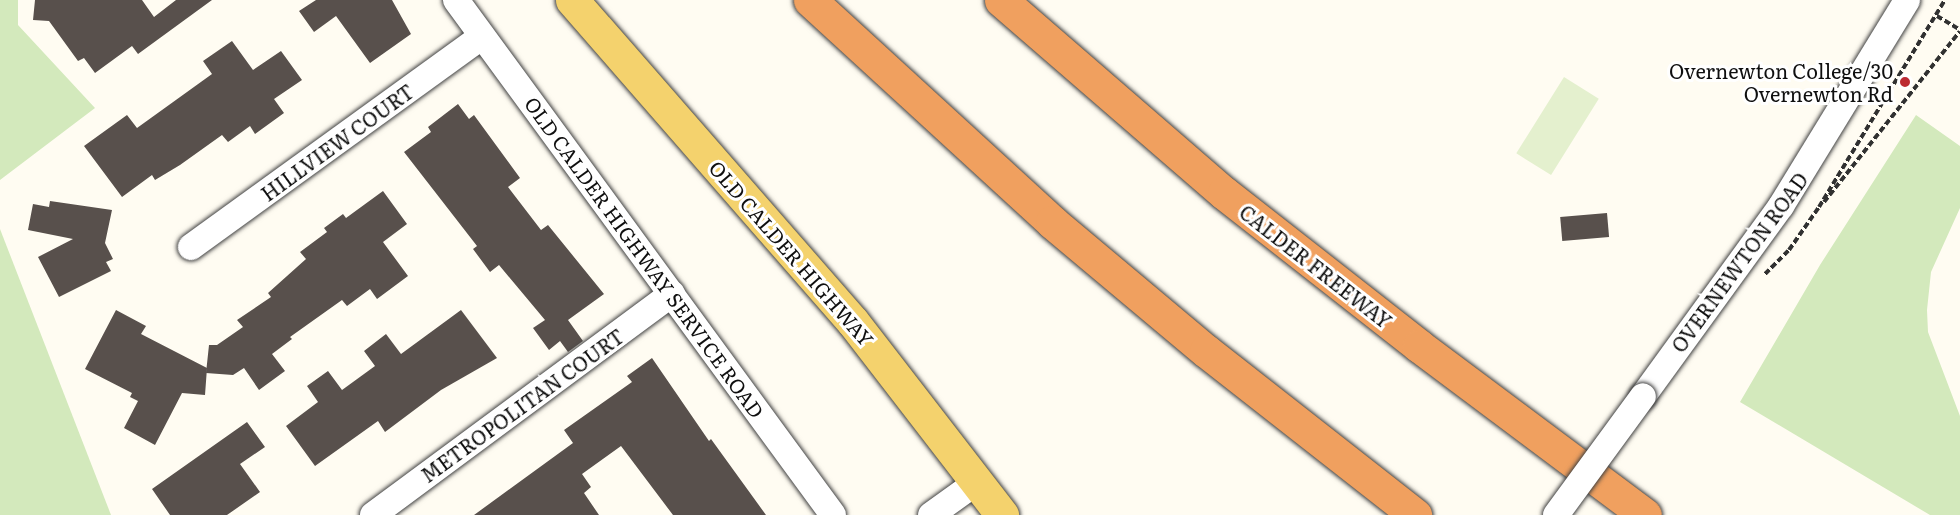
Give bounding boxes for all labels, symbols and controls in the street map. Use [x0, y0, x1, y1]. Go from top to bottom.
place label: Overnewton College/30 Overnewton Rd [1669, 58, 1893, 105]
marker: Overnewton College/30 Overnewton Rd [1898, 75, 1912, 89]
street label: HILLVIEW COURT [256, 79, 418, 205]
street label: OLD CALDER HIGHWAY SERVICE ROAD [520, 92, 770, 422]
street label: OLD CALDER HIGHWAY [705, 155, 879, 351]
street label: OVERNEWTON ROAD [1666, 167, 1812, 357]
street label: CALDER FREEWAY [1235, 199, 1397, 333]
street label: METROPOLITAN COURT [416, 323, 628, 487]

